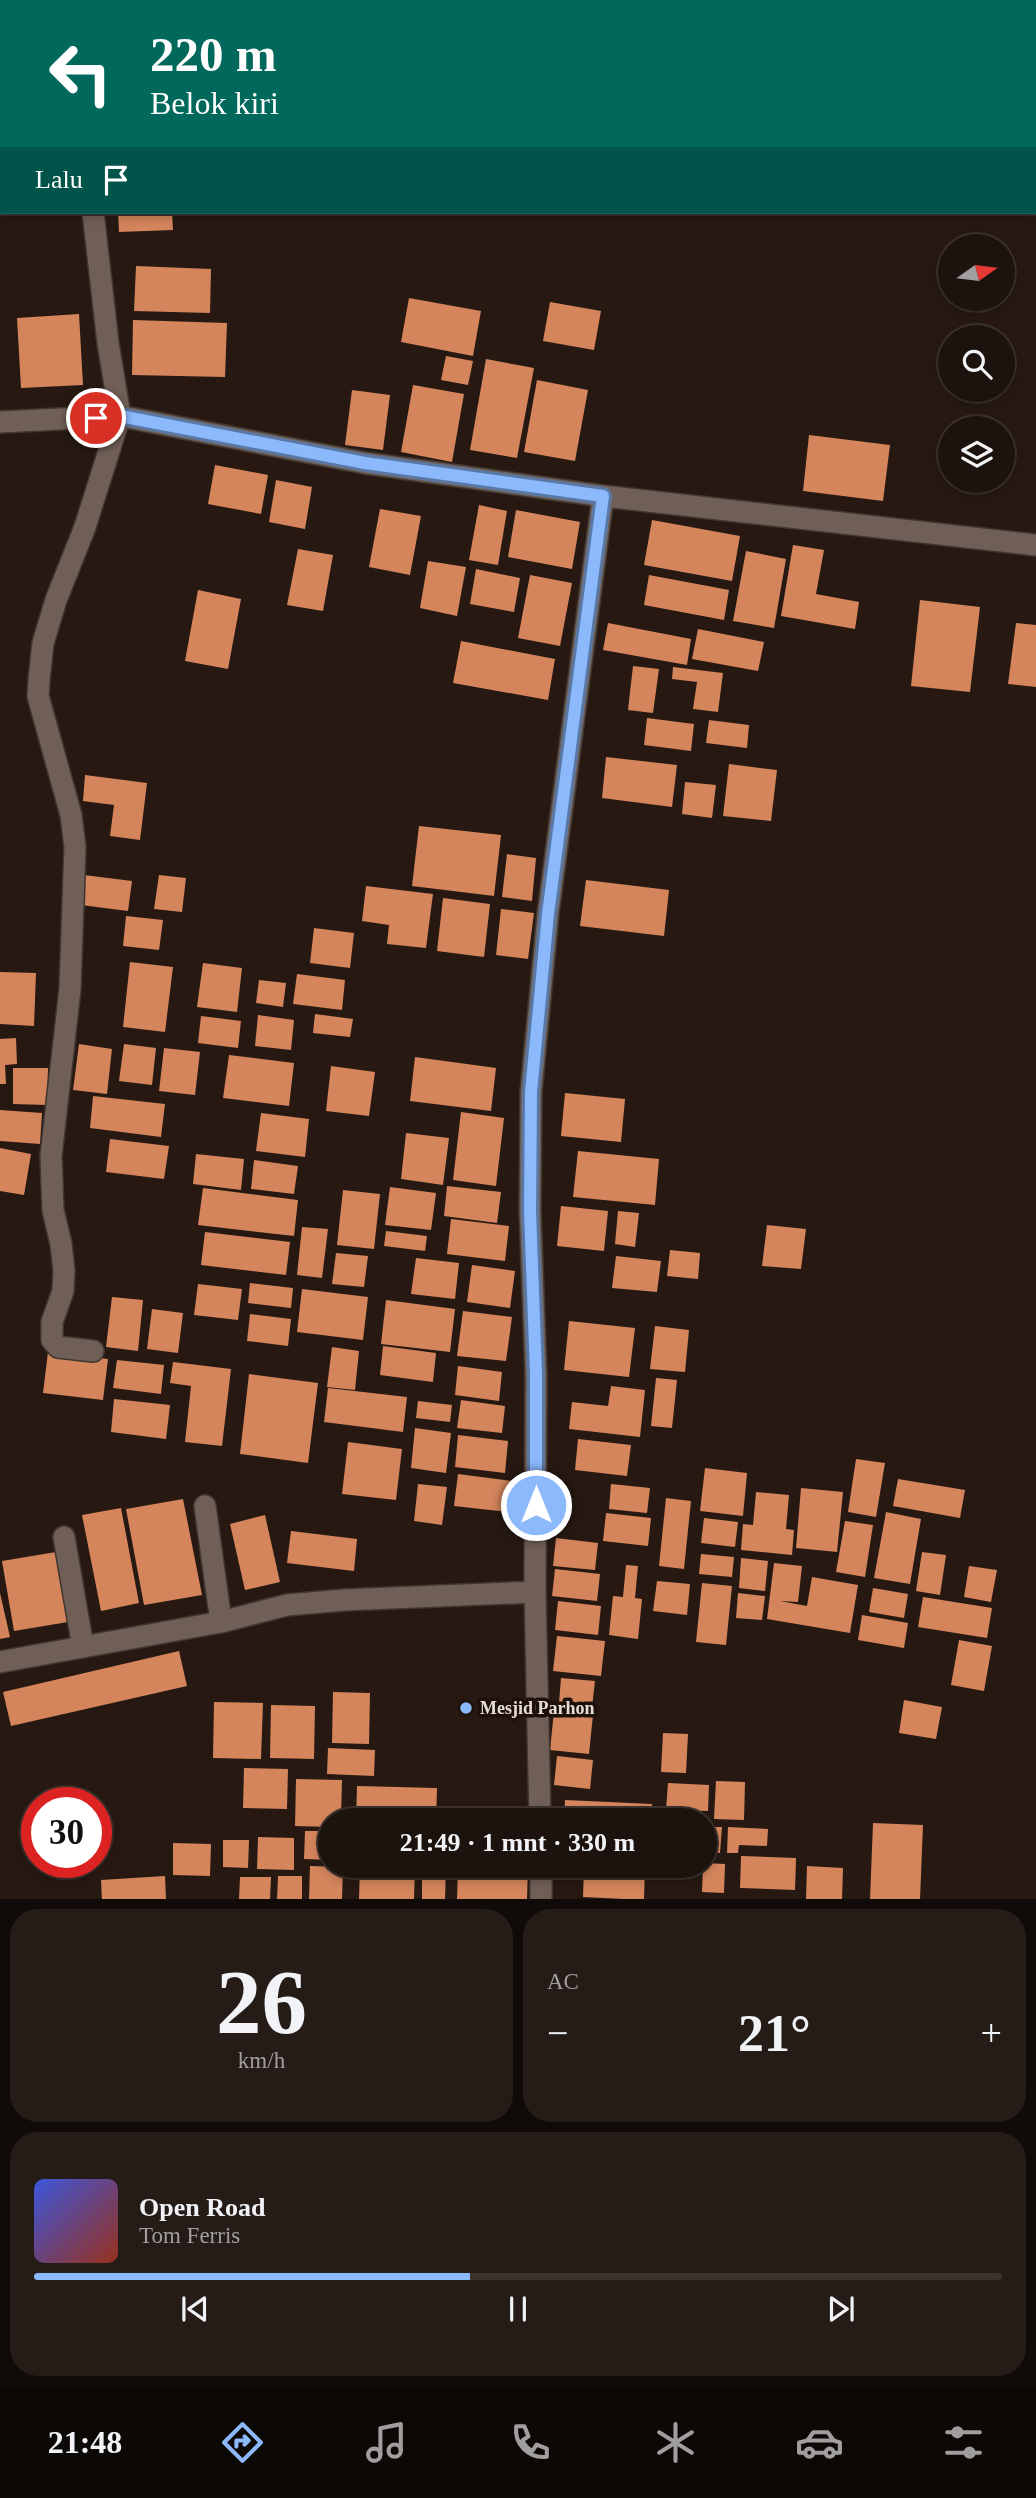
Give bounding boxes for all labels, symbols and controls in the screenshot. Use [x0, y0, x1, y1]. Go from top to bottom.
text: 220 m [150, 27, 277, 82]
icon: left [35, 28, 126, 119]
text: Belok kiri [150, 85, 279, 121]
icon: arrive [97, 161, 135, 199]
text: Lalu [35, 165, 83, 194]
north arrow [938, 234, 1015, 312]
map controls [938, 234, 1015, 493]
button: search [938, 325, 1015, 402]
pin [66, 388, 126, 448]
icon: arrive [77, 399, 115, 437]
button: layers [938, 416, 1015, 493]
position arrow [499, 1468, 573, 1542]
place label: Mesjid Parhon [480, 1698, 595, 1718]
marker: Mesjid Parhon [458, 1700, 474, 1716]
speed limit sign: 30 [21, 1787, 112, 1878]
text: 21:49 · 1 mnt · 330 m [400, 1828, 635, 1857]
text: 26 [216, 1952, 307, 2053]
text: AC [547, 1969, 579, 1994]
text: 21° [738, 2005, 811, 2062]
text: − [547, 2012, 568, 2054]
text: + [981, 2012, 1002, 2054]
text: km/h [238, 2048, 285, 2073]
text: Open Road [139, 2193, 265, 2222]
text: Tom Ferris [139, 2223, 240, 2248]
icon: previous [176, 2290, 214, 2328]
icon: pause [499, 2290, 537, 2328]
icon: next [822, 2290, 860, 2328]
icon: directions [218, 2418, 267, 2467]
icon: music [362, 2418, 411, 2467]
icon: phone [506, 2418, 555, 2467]
icon: climate [651, 2418, 700, 2467]
icon: car [795, 2418, 844, 2467]
icon: filters [939, 2418, 988, 2467]
text: 21:48 [48, 2424, 122, 2460]

